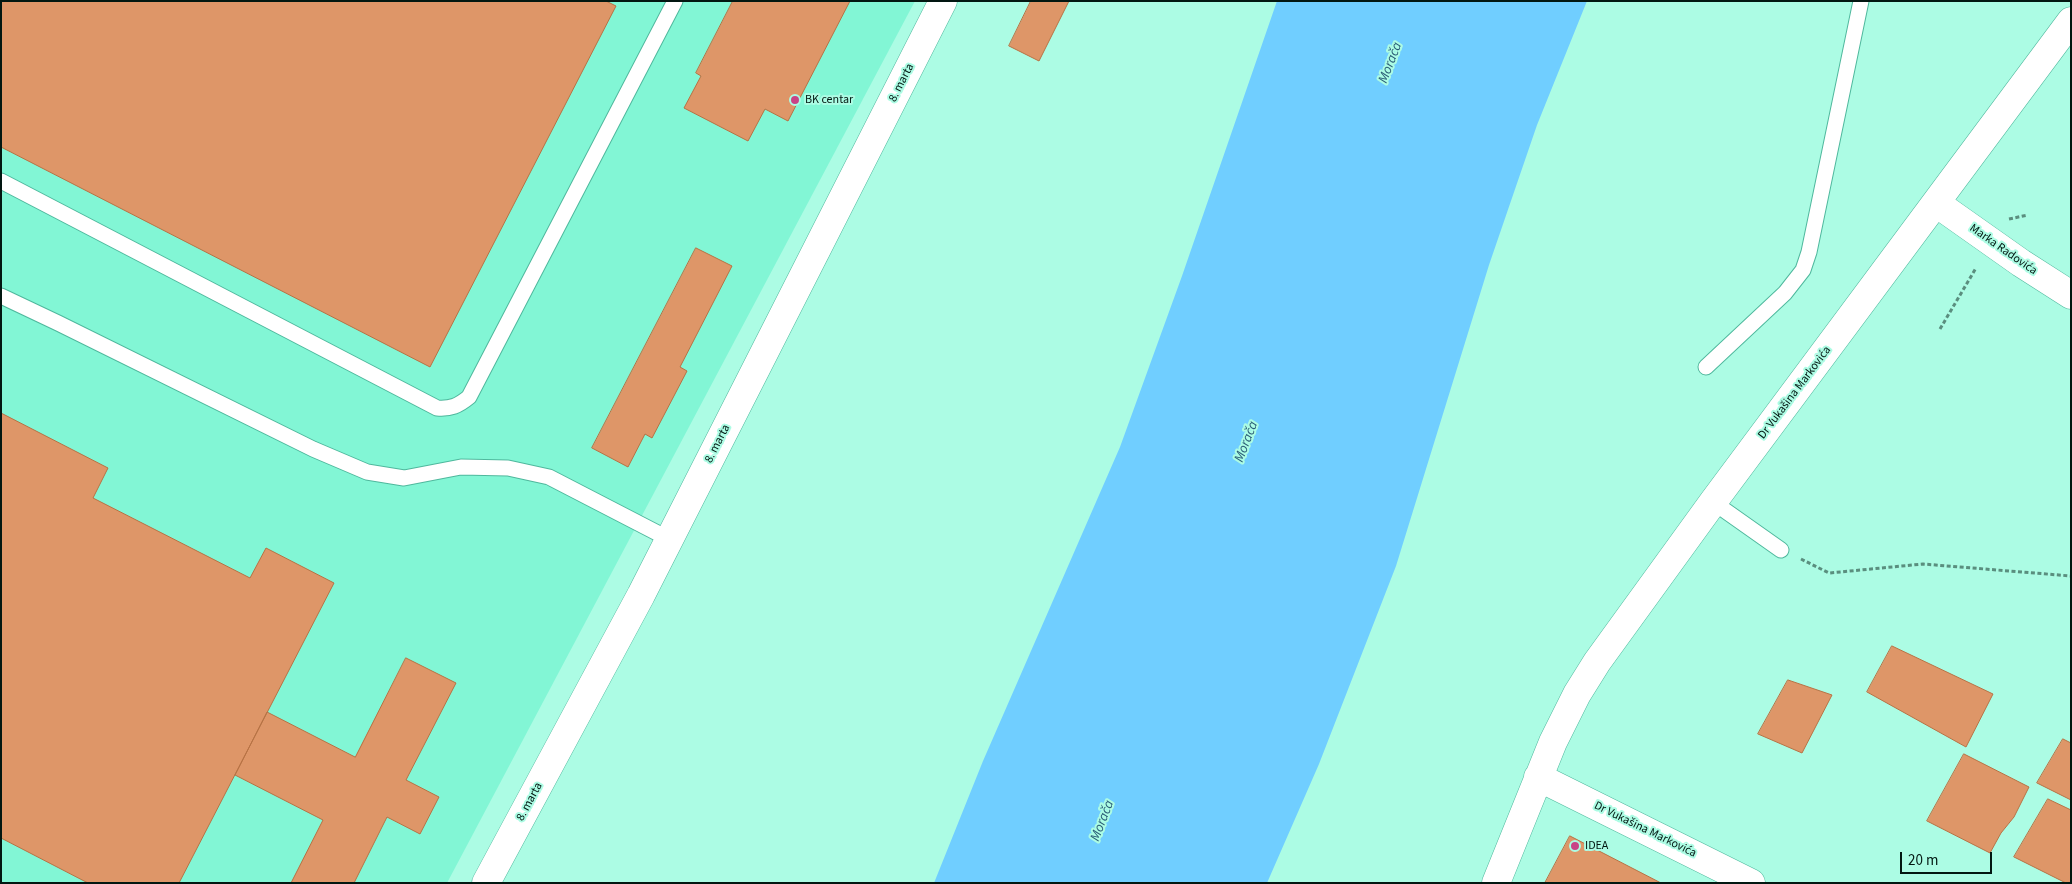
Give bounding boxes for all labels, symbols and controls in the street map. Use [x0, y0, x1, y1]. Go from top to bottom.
water label: Morača [1376, 40, 1406, 86]
street label: 8. marta [886, 61, 918, 105]
place label: BK centar [805, 93, 853, 107]
marker: BK centar [789, 94, 801, 106]
street label: Marka Radovića [1966, 221, 2040, 279]
street label: Dr Vukašina Markovića [1755, 344, 1835, 442]
water label: Morača [1232, 419, 1262, 465]
street label: 8. marta [702, 422, 734, 466]
street label: 8. marta [514, 780, 546, 824]
water label: Morača [1088, 798, 1118, 844]
street label: Dr Vukašina Markovića [1591, 799, 1699, 861]
place label: IDEA [1585, 839, 1608, 853]
marker: IDEA [1569, 840, 1581, 852]
scale bar [1902, 842, 1994, 874]
text: 20 m [1908, 850, 1938, 871]

